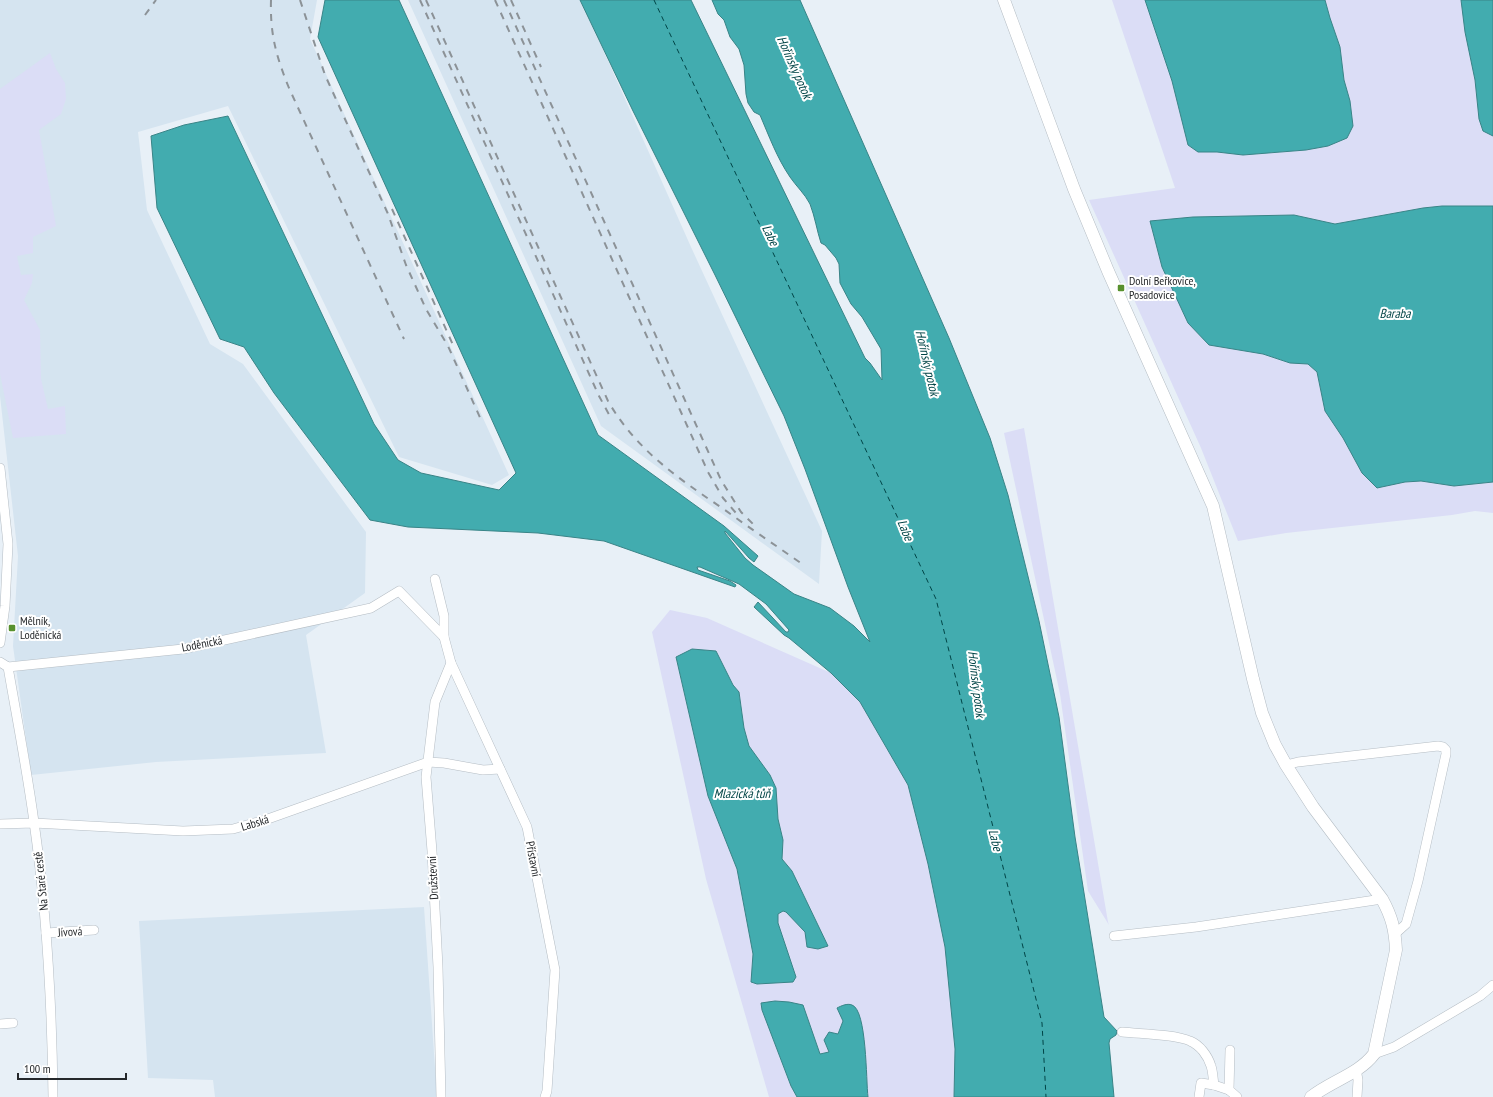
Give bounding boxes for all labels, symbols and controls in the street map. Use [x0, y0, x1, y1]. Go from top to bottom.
water label: Hořínský potok [773, 33, 817, 103]
water label: Labe [758, 222, 784, 250]
place label: Dolní Beřkovice, Posadovice [1129, 273, 1196, 302]
marker: Dolní Beřkovice, Posadovice [1116, 283, 1126, 293]
water label: Baraba [1380, 305, 1411, 322]
water label: Hořínský potok [912, 329, 944, 399]
water label: Labe [894, 517, 918, 545]
place label: Mělník, Loděnická [20, 613, 62, 642]
marker: Mělník, Loděnická [7, 623, 17, 633]
street label: Loděnická [180, 632, 224, 655]
water label: Hořínský potok [964, 650, 989, 720]
water label: Mlazická tůň [714, 785, 772, 802]
street label: Labská [239, 811, 271, 834]
water label: Labe [985, 828, 1007, 854]
street label: Přístavní [523, 840, 544, 878]
street label: Na Staré cestě [30, 851, 51, 911]
street label: Družstevní [424, 855, 441, 900]
street label: Jívová [56, 923, 83, 940]
scale bar [18, 1055, 126, 1081]
text: 100 m [24, 1061, 51, 1076]

